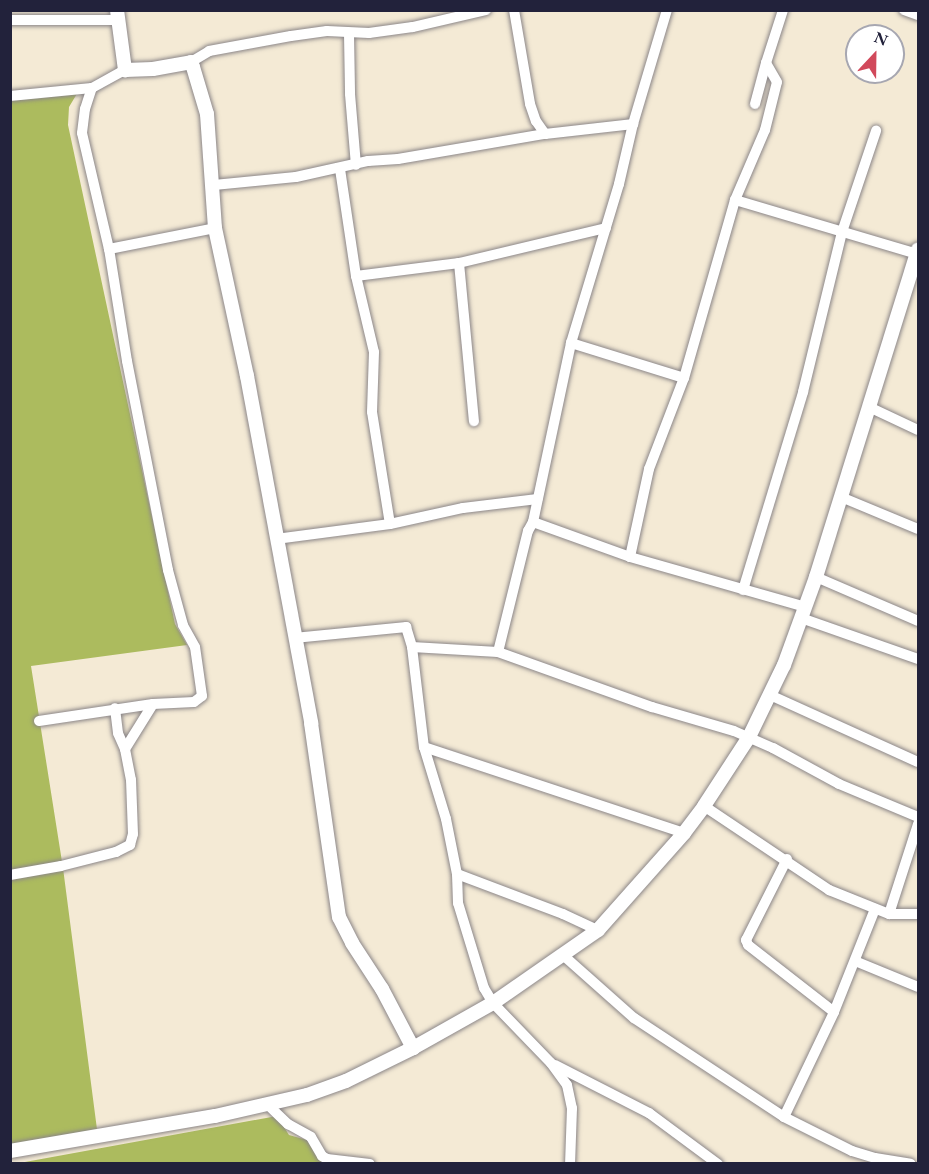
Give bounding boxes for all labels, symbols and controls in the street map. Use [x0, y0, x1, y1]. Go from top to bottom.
north arrow [845, 24, 905, 84]
text: N [871, 27, 891, 51]

